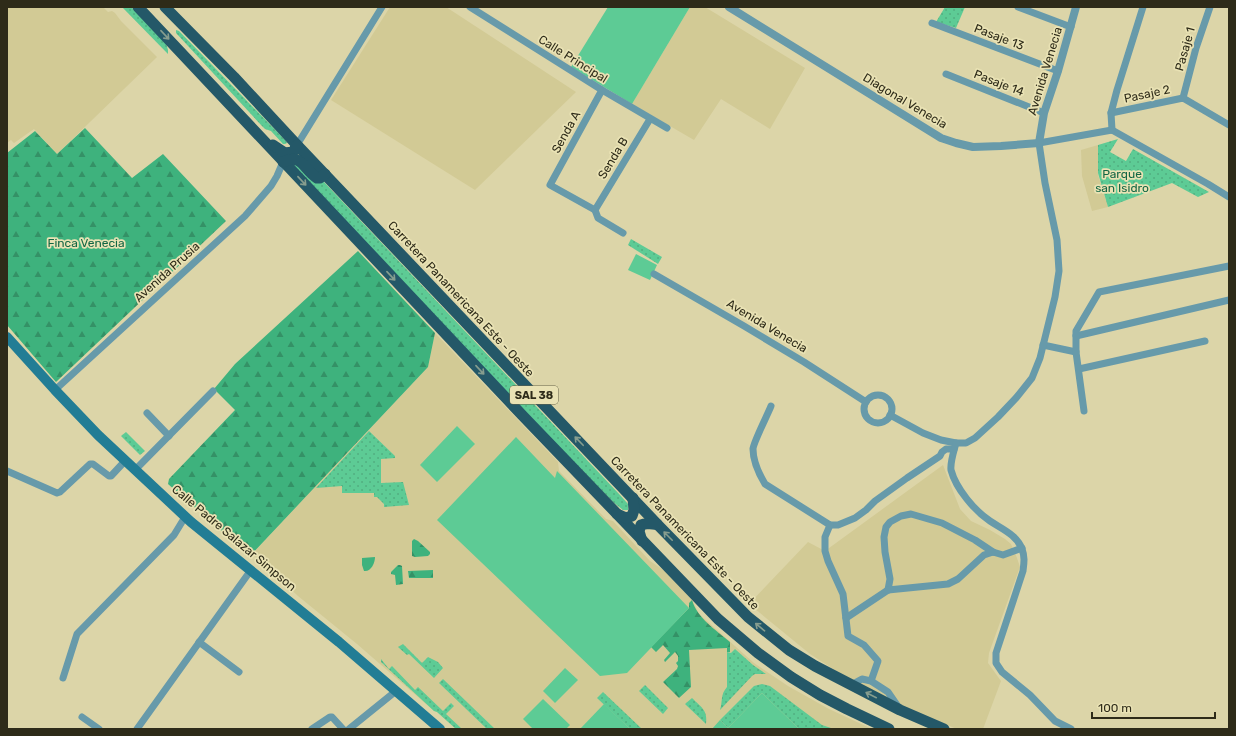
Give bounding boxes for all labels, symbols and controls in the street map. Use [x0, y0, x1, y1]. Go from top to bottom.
street label: Pasaje 13 [972, 21, 1026, 53]
street label: Avenida Venecia [1025, 25, 1065, 117]
street label: Pasaje 1 [1172, 25, 1198, 73]
one-way arrow [160, 30, 170, 40]
street label: Calle Principal [536, 32, 610, 86]
street label: Pasaje 14 [972, 67, 1026, 99]
street label: Diagonal Venecia [861, 70, 949, 132]
street label: Pasaje 2 [1123, 82, 1171, 106]
street label: Senda A [549, 109, 583, 155]
street label: Senda B [595, 135, 631, 181]
park label: Parque san Isidro [1095, 167, 1149, 195]
one-way arrow [297, 176, 306, 186]
street label: Carretera Panamericana Este - Oeste [385, 218, 537, 380]
park label: Finca Venecia [47, 236, 125, 250]
street label: Avenida Prusia [132, 239, 202, 305]
one-way arrow [386, 271, 396, 281]
street label: Avenida Venecia [724, 296, 810, 356]
one-way arrow [475, 365, 485, 375]
road number: SAL 38 [510, 386, 558, 404]
one-way arrow [574, 436, 584, 446]
street label: Carretera Panamericana Este - Oeste [608, 453, 762, 613]
street label: Calle Padre Salazar Simpson [169, 482, 299, 594]
one-way arrow [663, 531, 673, 541]
one-way arrow [755, 623, 766, 632]
one-way arrow [865, 691, 877, 698]
scale bar [1092, 694, 1215, 720]
text: 100 m [1098, 701, 1132, 715]

